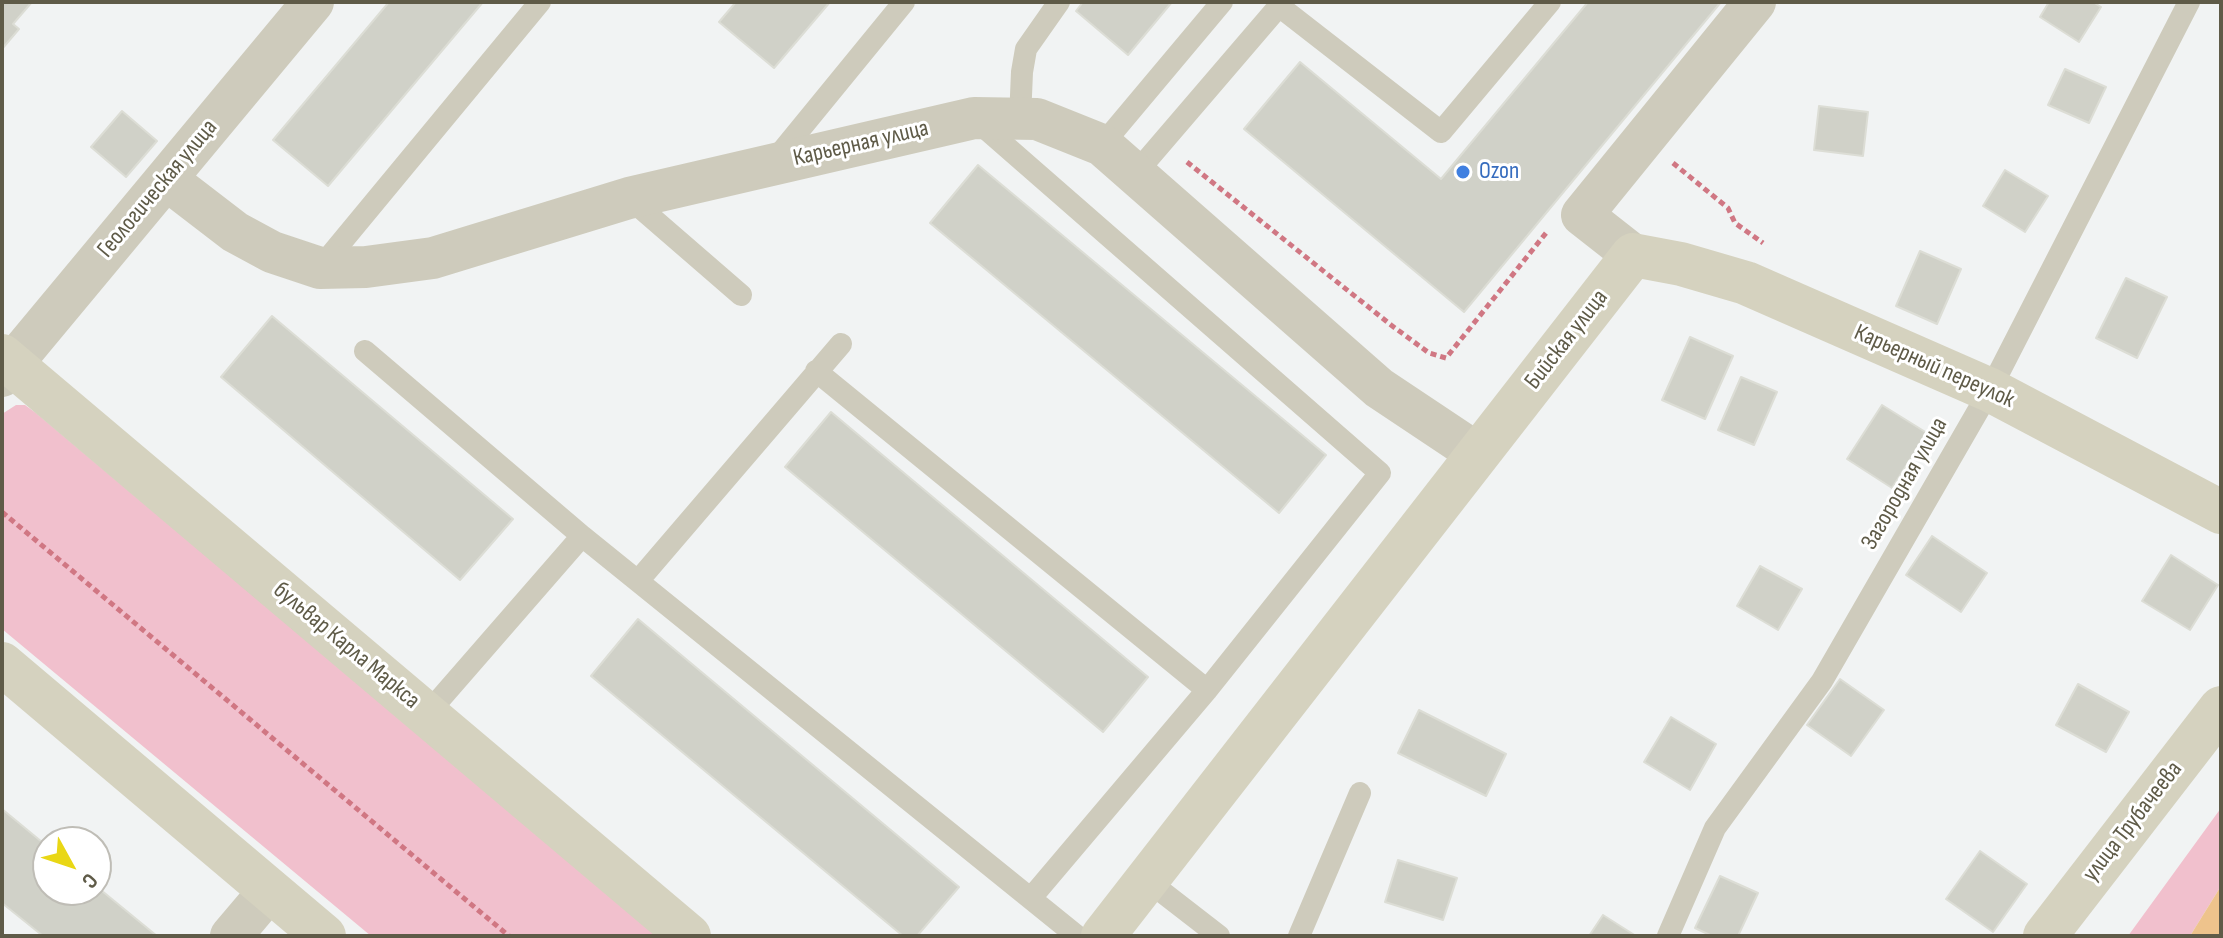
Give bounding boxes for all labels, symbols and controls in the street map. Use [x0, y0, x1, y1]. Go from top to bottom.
street label: Геологическая улица [92, 114, 224, 264]
street label: Карьерная улица [791, 114, 931, 174]
place label: Ozon [1479, 158, 1519, 186]
marker: Ozon [1454, 163, 1472, 181]
street label: Бийская улица [1519, 284, 1615, 396]
street label: Карьерный переулок [1849, 319, 2019, 415]
street label: Загородная улица [1856, 413, 1954, 555]
street label: бульвар Карла Маркса [267, 576, 425, 716]
street label: улица Трубачеева [2077, 756, 2189, 888]
north arrow [32, 826, 112, 906]
text: С [75, 867, 103, 893]

